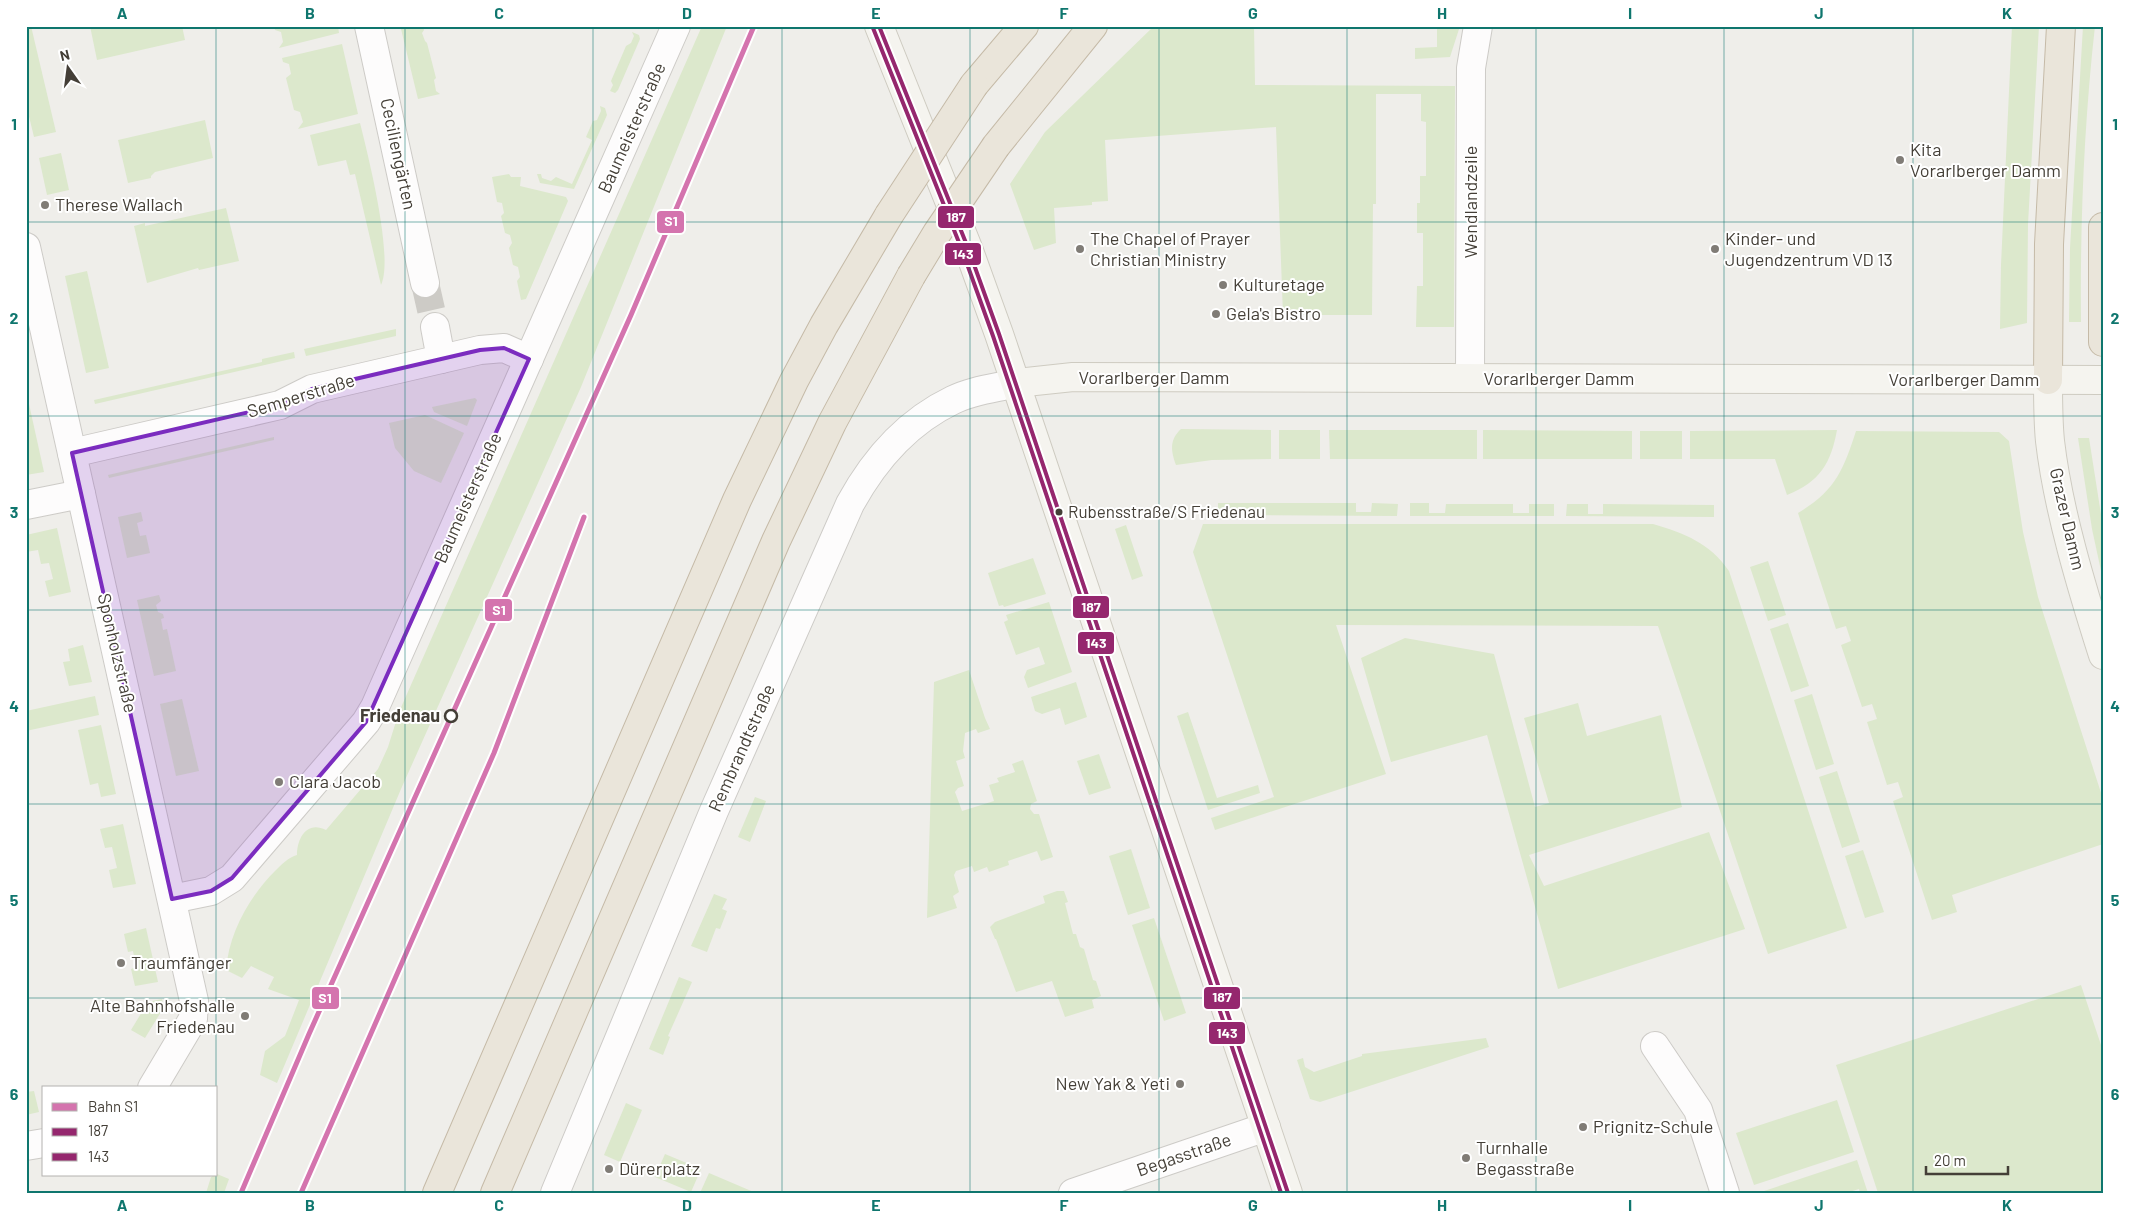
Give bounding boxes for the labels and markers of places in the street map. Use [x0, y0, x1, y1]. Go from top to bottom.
place label: Kita Vorarlberger Damm [1910, 138, 2061, 181]
marker: Kita Vorarlberger Damm [1894, 154, 1906, 166]
place label: Therese Wallach [55, 193, 183, 215]
marker: Therese Wallach [39, 199, 51, 211]
place label: The Chapel of Prayer Christian Ministry [1090, 227, 1251, 270]
place label: Kinder- und Jugendzentrum VD 13 [1725, 227, 1893, 270]
marker: The Chapel of Prayer Christian Ministry [1074, 243, 1086, 255]
marker: Kinder- und Jugendzentrum VD 13 [1709, 243, 1721, 255]
place label: Kulturetage [1233, 273, 1325, 295]
marker: Kulturetage [1217, 279, 1229, 291]
place label: Gela's Bistro [1226, 302, 1321, 324]
marker: Gela's Bistro [1210, 308, 1222, 320]
place label: Rubensstraße/S Friedenau [1068, 501, 1265, 521]
marker: Rubensstraße/S Friedenau [1054, 507, 1064, 517]
place label: Friedenau [360, 704, 440, 726]
marker: Friedenau [444, 709, 458, 723]
place label: Clara Jacob [289, 770, 381, 792]
marker: Clara Jacob [273, 776, 285, 788]
place label: Traumfänger [131, 951, 232, 973]
marker: Traumfänger [115, 957, 127, 969]
place label: Alte Bahnhofshalle Friedenau [90, 994, 235, 1037]
marker: Alte Bahnhofshalle Friedenau [239, 1010, 251, 1022]
place label: New Yak & Yeti [1056, 1072, 1170, 1094]
marker: New Yak & Yeti [1174, 1078, 1186, 1090]
place label: Prignitz-Schule [1593, 1115, 1713, 1137]
marker: Prignitz-Schule [1577, 1121, 1589, 1133]
place label: Turnhalle Begasstraße [1476, 1136, 1575, 1179]
marker: Turnhalle Begasstraße [1460, 1152, 1472, 1164]
place label: Dürerplatz [619, 1157, 700, 1179]
marker: Dürerplatz [603, 1163, 615, 1175]

